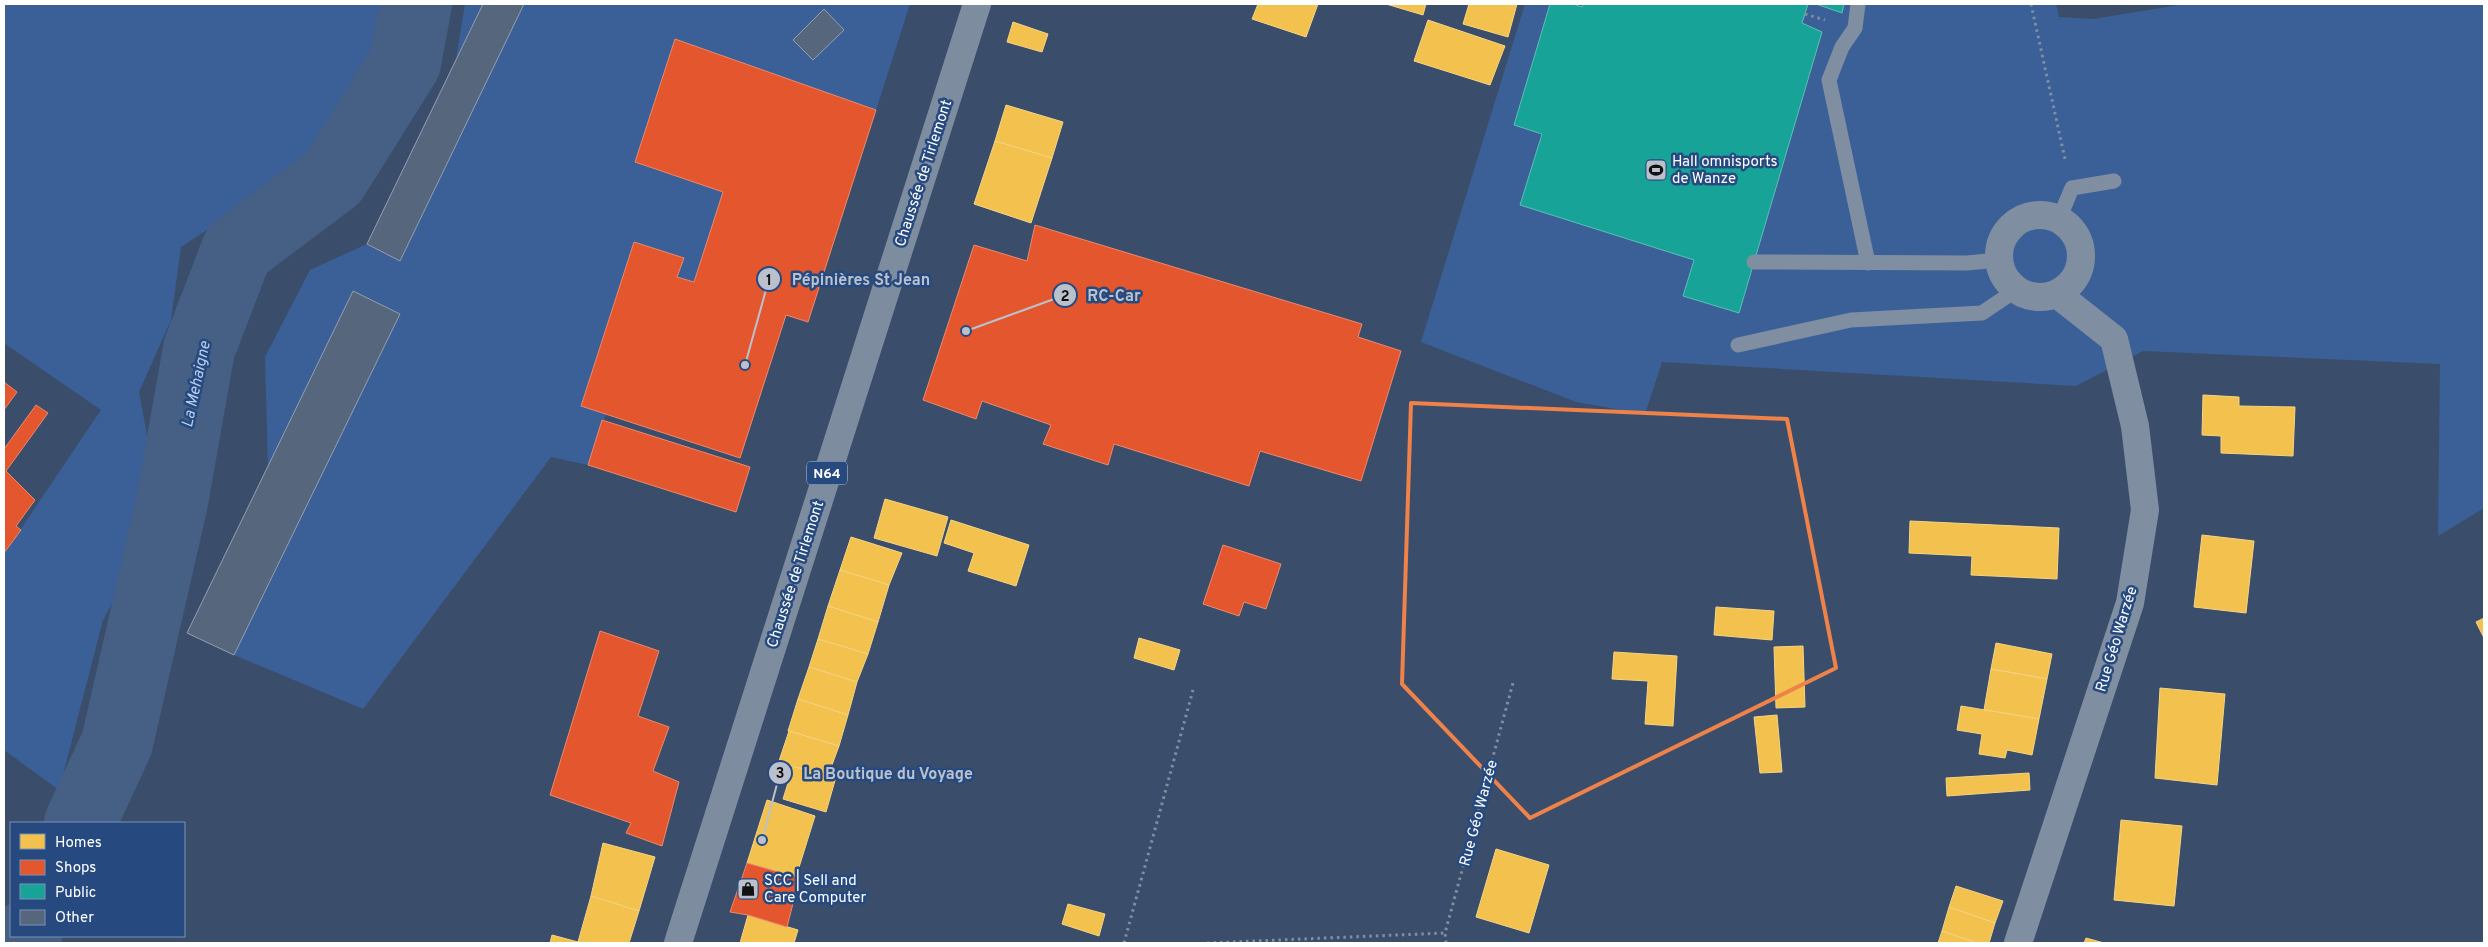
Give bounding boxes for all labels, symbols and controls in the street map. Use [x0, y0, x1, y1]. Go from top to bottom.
street label: Chaussée de Tirlemont [892, 98, 957, 249]
place label: Hall omnisports de Wanze [1672, 153, 1777, 189]
sports icon: Hall omnisports de Wanze [1644, 158, 1668, 182]
callout: Pépinières St Jean [756, 264, 940, 295]
text: Pépinières St Jean [792, 271, 930, 291]
text: 1 [766, 272, 772, 291]
callout: RC-Car [1052, 280, 1151, 311]
text: RC-Car [1087, 287, 1141, 307]
text: 2 [1060, 288, 1070, 307]
water label: La Mehaigne [178, 339, 216, 429]
road number: N64 [807, 462, 847, 484]
street label: Chaussée de Tirlemont [764, 499, 829, 650]
street label: Rue Géo Warzée [2092, 584, 2142, 694]
callout: La Boutique du Voyage [768, 758, 983, 789]
street label: Rue Géo Warzée [1456, 758, 1503, 869]
text: 3 [776, 765, 785, 784]
text: La Boutique du Voyage [803, 765, 973, 785]
legend [10, 822, 185, 937]
text: Homes [55, 834, 102, 853]
text: Shops [55, 859, 96, 878]
place label: SCC | Sell and Care Computer [764, 869, 866, 908]
shop icon: SCC | Sell and Care Computer [736, 877, 760, 901]
text: Public [55, 884, 96, 903]
text: Other [55, 909, 94, 928]

